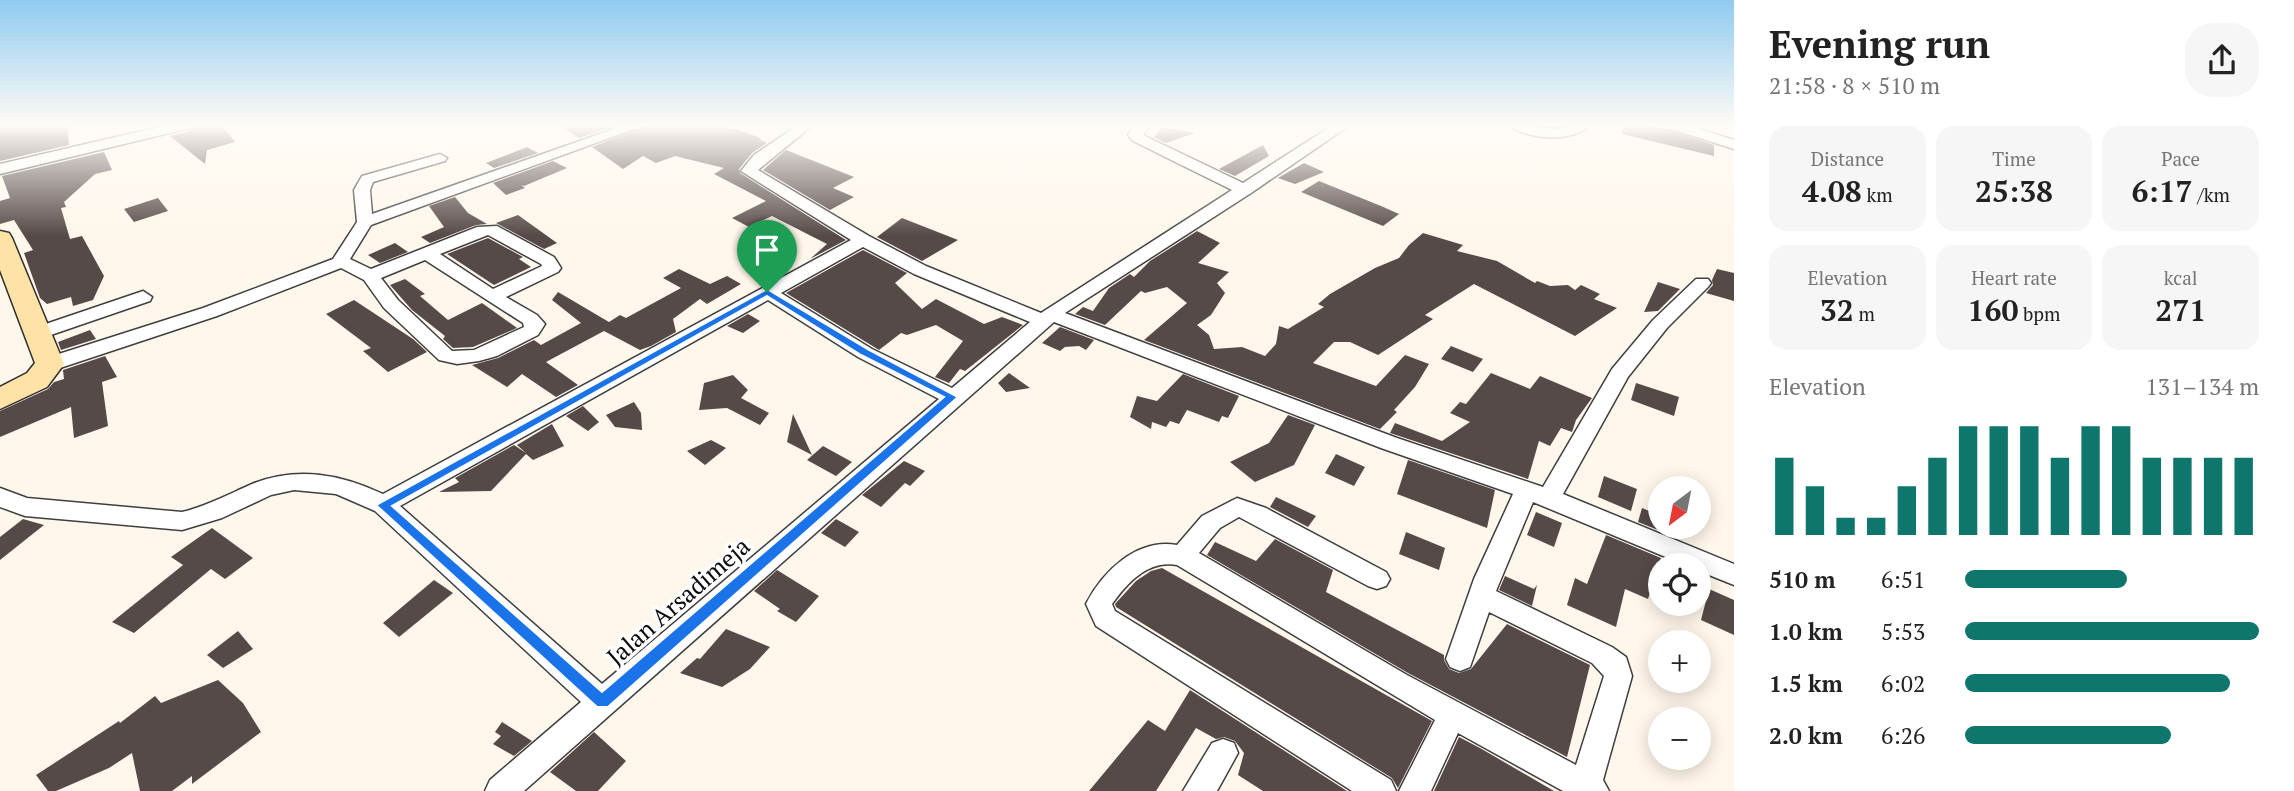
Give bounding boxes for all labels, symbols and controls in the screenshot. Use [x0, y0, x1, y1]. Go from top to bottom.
text: Evening run [1769, 19, 1990, 69]
button: share [2185, 23, 2259, 97]
text: 21:58 · 8 × 510 m [1769, 70, 1940, 101]
text: Distance [1811, 146, 1884, 171]
text: Time [1992, 146, 2036, 171]
text: Pace [2161, 146, 2200, 171]
text: 4.08 [1802, 171, 1862, 211]
text: 25:38 [1975, 171, 2053, 211]
text: 6:17 [2131, 171, 2193, 211]
text: km [1862, 182, 1893, 207]
text: /km [2193, 182, 2230, 207]
pin [737, 220, 797, 292]
icon: arrive [748, 231, 786, 269]
text: Elevation [1807, 265, 1887, 290]
text: Heart rate [1971, 265, 2057, 290]
text: kcal [2164, 265, 2198, 290]
text: 32 [1820, 290, 1854, 330]
text: 160 [1968, 290, 2018, 330]
text: 271 [2155, 290, 2206, 330]
text: m [1854, 301, 1875, 326]
text: bpm [2018, 301, 2060, 326]
text: Elevation [1769, 371, 1866, 402]
text: 131–134 m [2146, 371, 2259, 402]
north arrow [1648, 476, 1712, 539]
map controls [1648, 476, 1711, 770]
street label: Jalan Arsadimeja [600, 530, 756, 672]
button: locate [1648, 553, 1711, 616]
text: 510 m [1769, 564, 1835, 595]
text: 6:51 [1881, 564, 1925, 595]
text: 1.0 km [1769, 616, 1843, 647]
text: 5:53 [1881, 616, 1925, 647]
button: + [1648, 630, 1711, 693]
text: 1.5 km [1769, 668, 1843, 699]
text: 6:02 [1881, 668, 1925, 699]
button: − [1648, 707, 1711, 770]
text: 2.0 km [1769, 720, 1843, 751]
text: 6:26 [1881, 720, 1925, 751]

